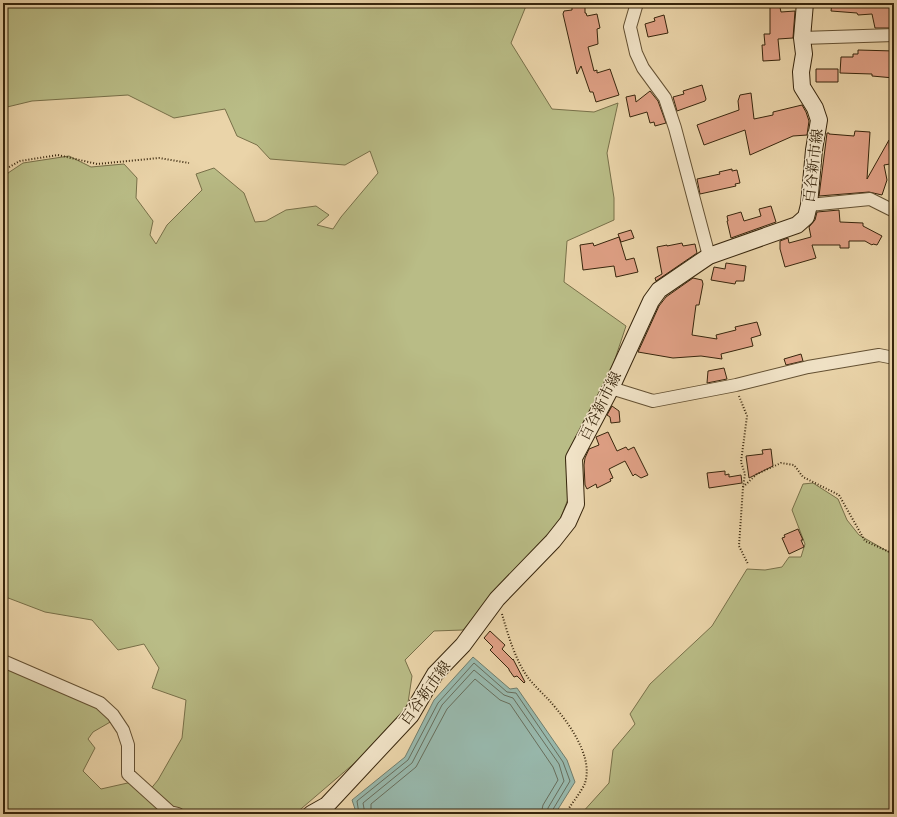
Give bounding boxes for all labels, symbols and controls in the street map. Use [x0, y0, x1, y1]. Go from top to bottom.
street label: 百谷新市線 [799, 128, 829, 205]
street label: 百谷新市線 [575, 368, 628, 445]
street label: 百谷新市線 [396, 657, 457, 730]

